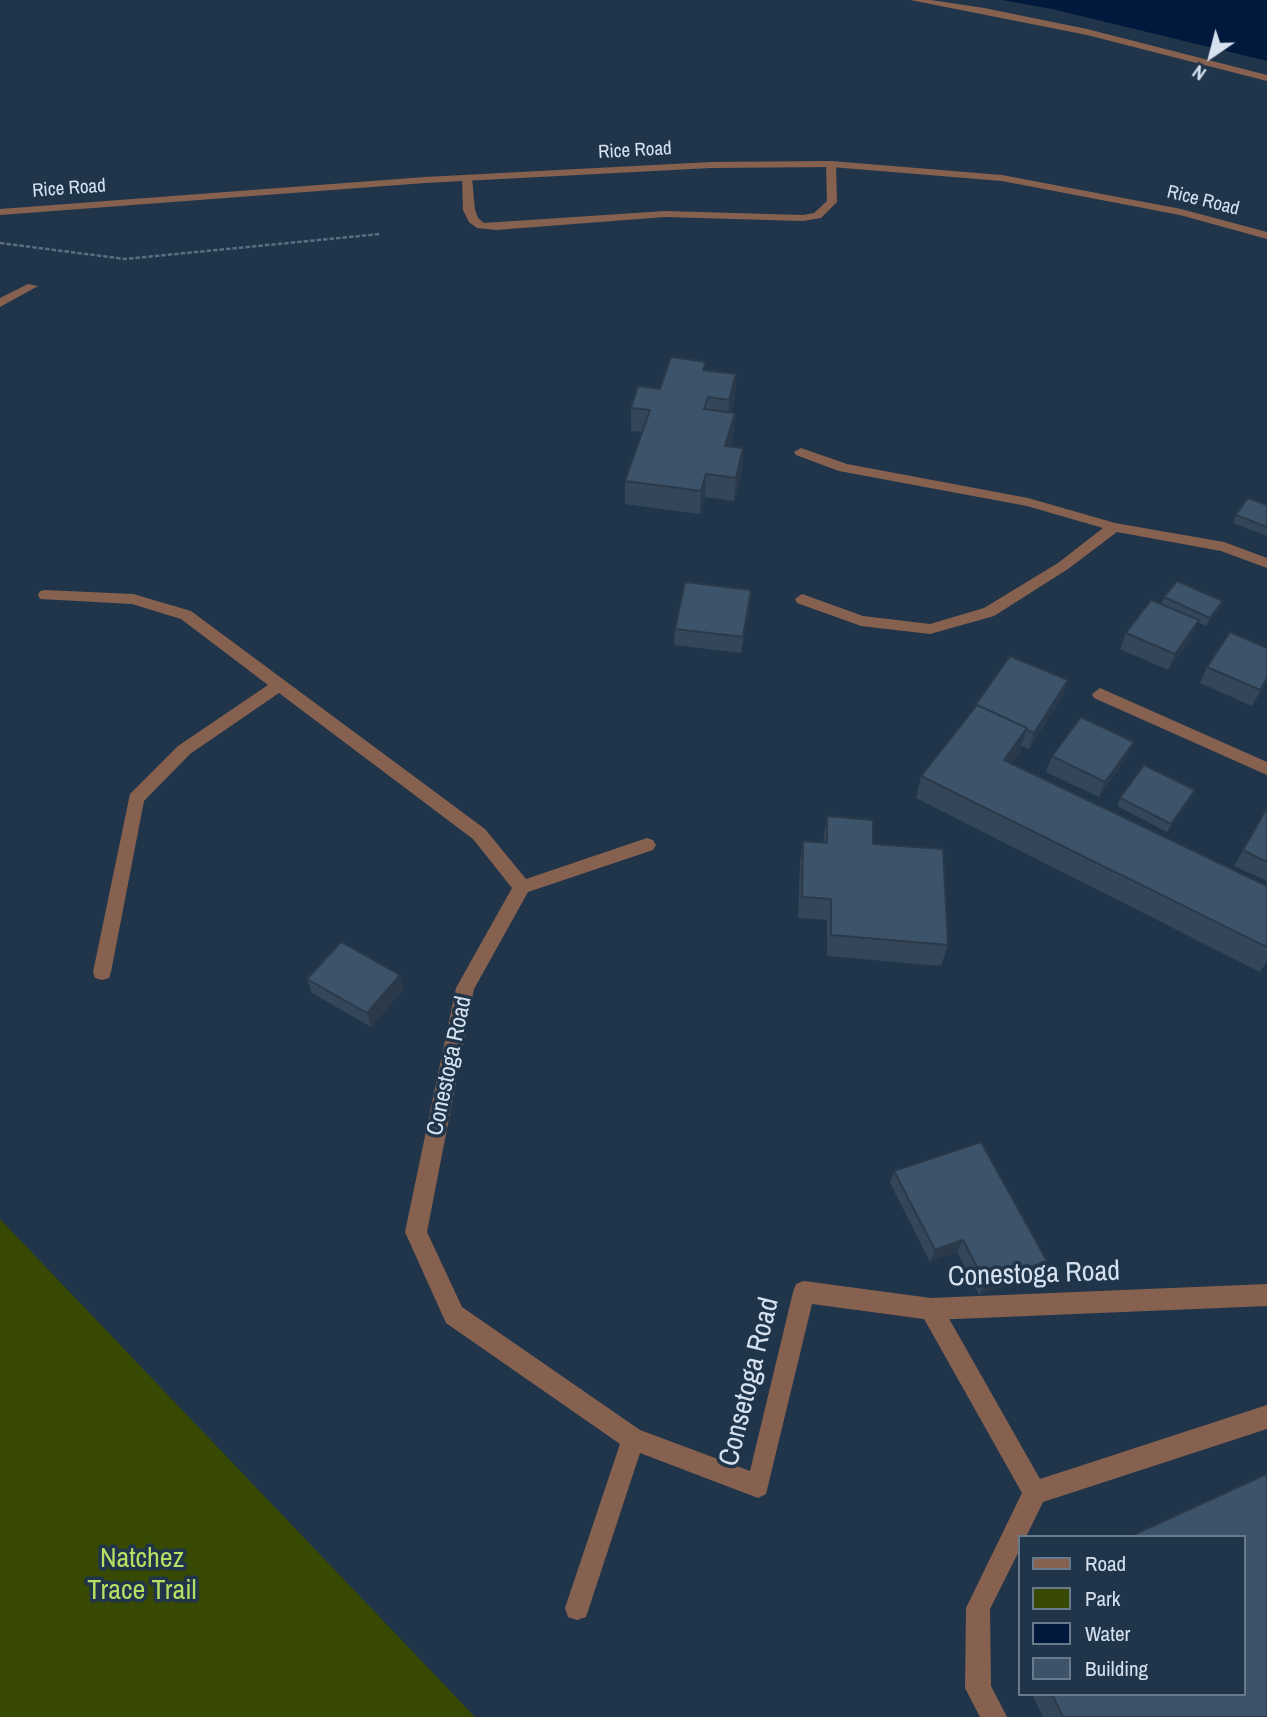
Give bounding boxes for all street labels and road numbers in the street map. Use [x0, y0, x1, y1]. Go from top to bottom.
street label: Rice Road [598, 138, 672, 164]
street label: Rice Road [31, 175, 107, 203]
street label: Rice Road [1165, 181, 1241, 221]
street label: Conestoga Road [422, 994, 478, 1138]
street label: Conestoga Road [947, 1255, 1121, 1295]
street label: Consetoga Road [713, 1294, 787, 1470]

